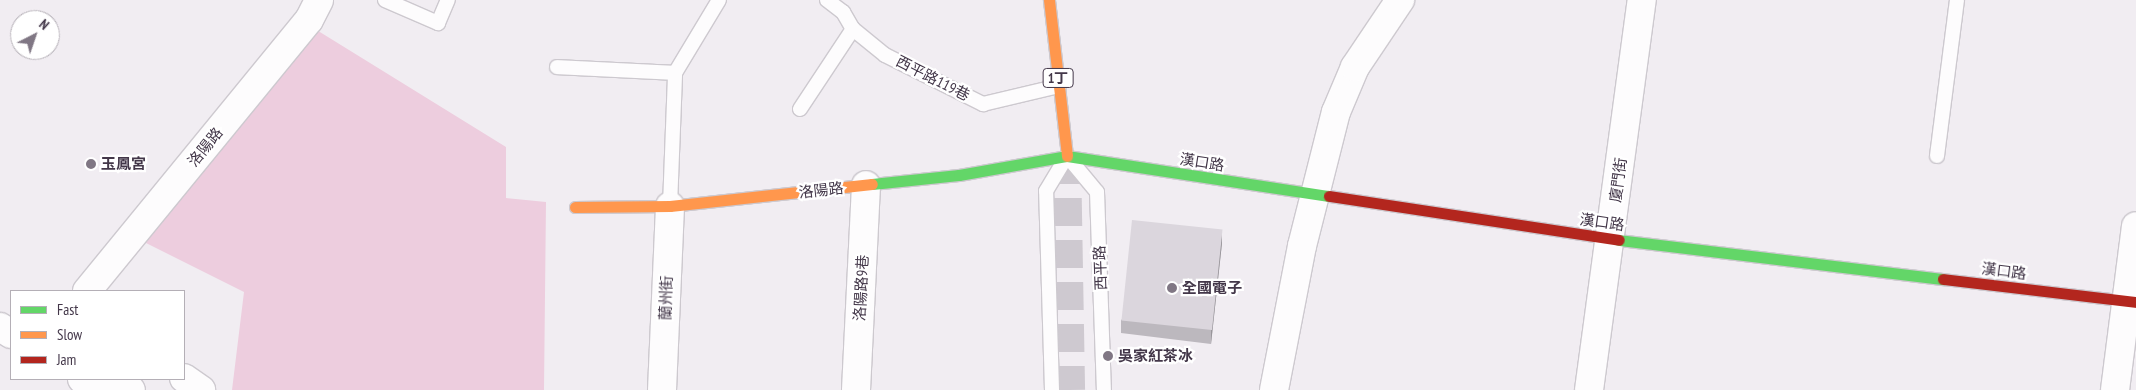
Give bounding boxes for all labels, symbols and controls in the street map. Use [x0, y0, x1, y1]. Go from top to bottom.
north arrow [10, 10, 60, 60]
text: N [35, 15, 53, 34]
street label: 西平路119巷 [893, 52, 973, 104]
road number: 1丁 [1042, 66, 1074, 90]
street label: 洛陽路 [184, 124, 226, 170]
street label: 漢口路 [1178, 150, 1226, 174]
place label: 玉鳳宮 [101, 155, 146, 173]
street label: 廈門街 [1606, 156, 1630, 204]
marker: 玉鳳宮 [85, 158, 97, 170]
street label: 洛陽路 [798, 179, 844, 201]
street label: 漢口路 [1578, 210, 1626, 234]
street label: 西平路 [1090, 245, 1110, 291]
street label: 洛陽路9巷 [850, 254, 872, 322]
street label: 漢口路 [1981, 259, 2027, 283]
street label: 蘭州街 [656, 275, 676, 321]
place label: 全國電子 [1182, 279, 1242, 297]
marker: 全國電子 [1166, 282, 1178, 294]
legend [10, 290, 185, 380]
text: Fast [57, 300, 78, 319]
text: Slow [57, 325, 82, 344]
place label: 吳家紅茶冰 [1118, 347, 1193, 365]
text: Jam [57, 350, 76, 369]
marker: 吳家紅茶冰 [1102, 350, 1114, 362]

